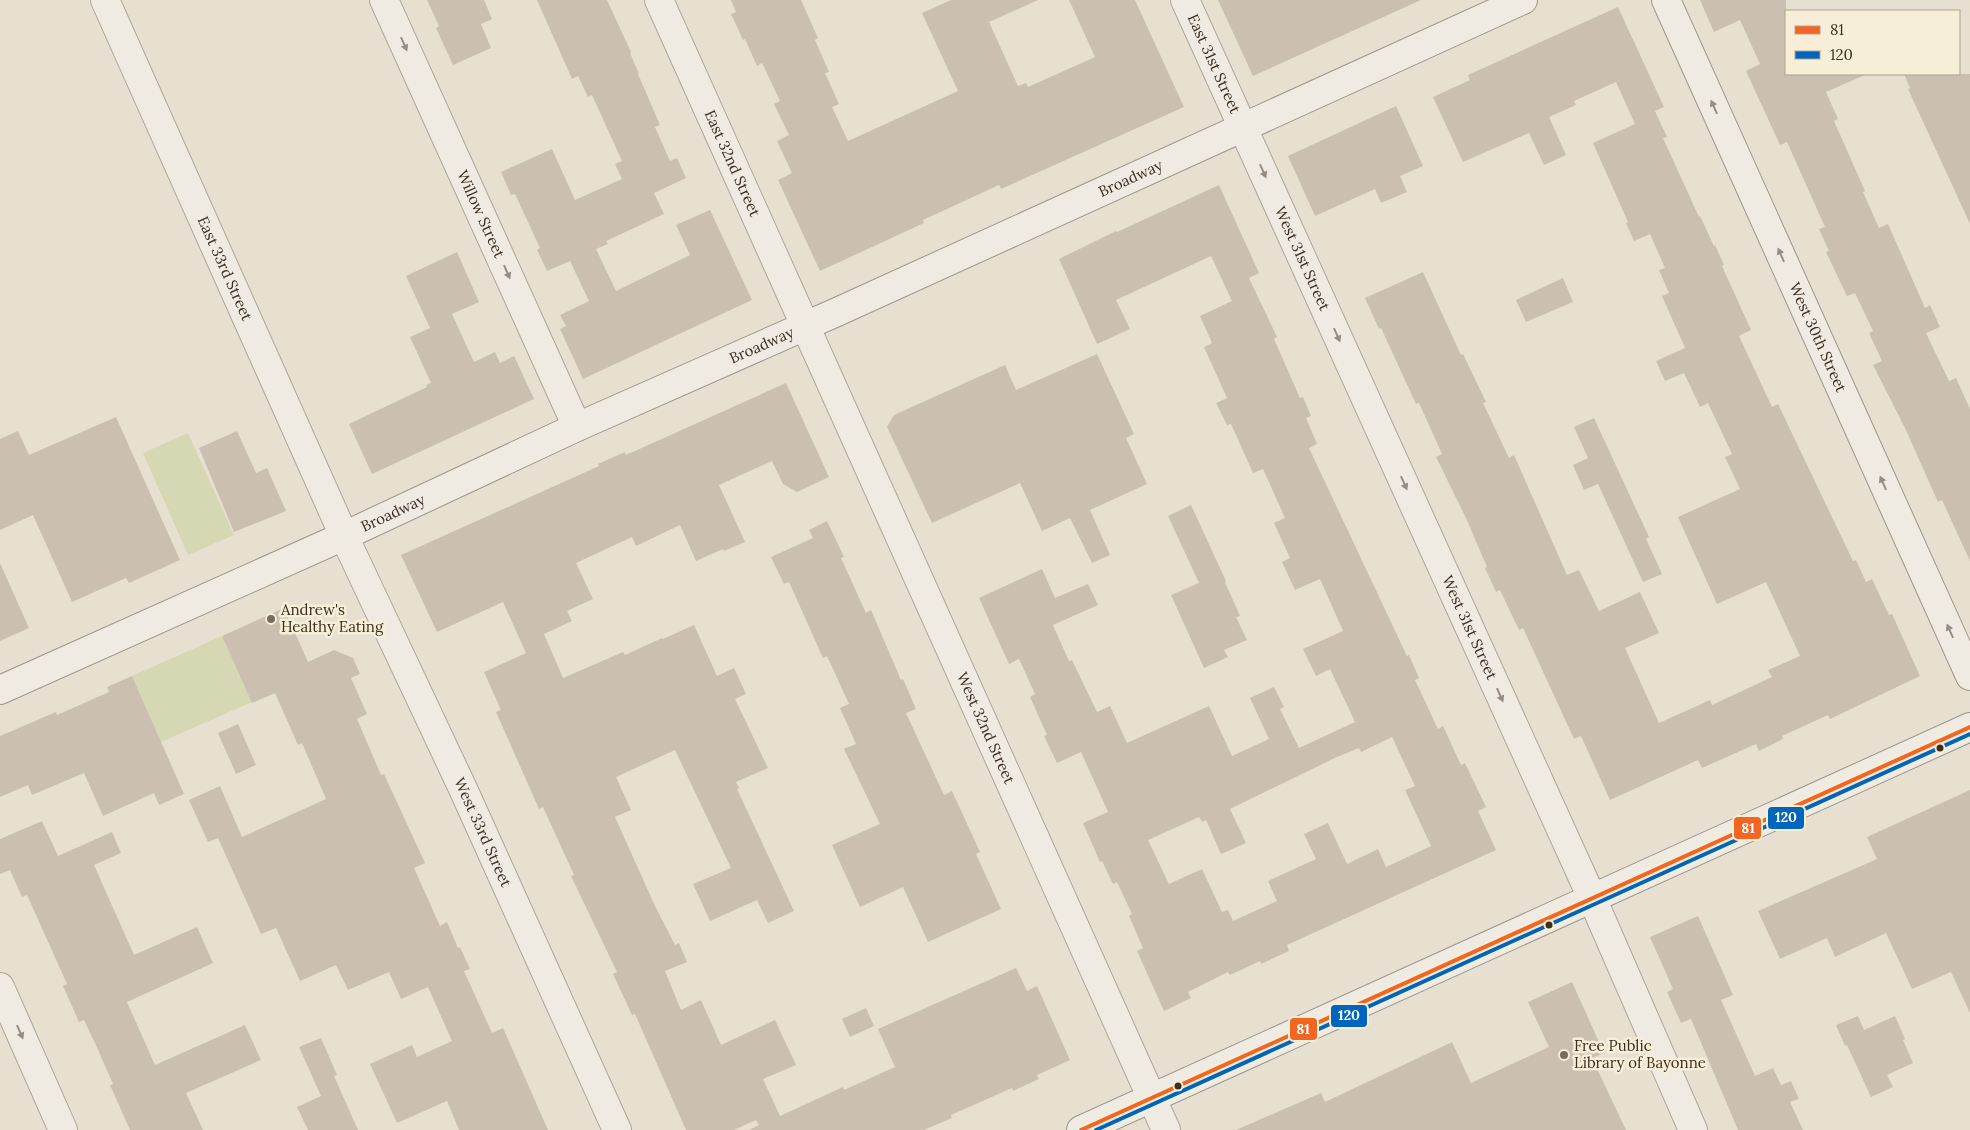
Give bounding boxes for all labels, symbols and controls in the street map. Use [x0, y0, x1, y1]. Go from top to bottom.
legend [1785, 10, 1960, 75]
street label: East 31st Street [1184, 11, 1245, 116]
text: 81 [1830, 20, 1844, 39]
one-way arrow [400, 37, 408, 51]
text: 120 [1830, 45, 1853, 64]
one-way arrow [1709, 100, 1717, 114]
street label: East 32nd Street [701, 107, 765, 220]
street label: Broadway [1095, 155, 1166, 201]
one-way arrow [1260, 164, 1268, 178]
street label: Willow Street [453, 167, 509, 261]
street label: West 31st Street [1271, 203, 1335, 314]
street label: East 33rd Street [194, 213, 257, 324]
one-way arrow [1776, 248, 1784, 262]
one-way arrow [503, 265, 511, 279]
street label: West 30th Street [1785, 279, 1851, 395]
street label: Broadway [726, 322, 797, 367]
one-way arrow [1334, 328, 1342, 342]
one-way arrow [1401, 476, 1409, 490]
one-way arrow [1879, 476, 1887, 490]
street label: Broadway [358, 489, 428, 536]
street label: West 31st Street [1438, 572, 1502, 683]
place label: Andrew's Healthy Eating [280, 600, 384, 636]
marker: Andrew's Healthy Eating [265, 613, 277, 625]
one-way arrow [1946, 624, 1954, 638]
street label: West 32nd Street [953, 669, 1019, 787]
one-way arrow [1496, 688, 1504, 702]
unlabelled marker [1935, 743, 1945, 753]
street label: West 33rd Street [450, 774, 516, 890]
line badge: 120 [1767, 806, 1805, 830]
text: 120 [1775, 808, 1797, 826]
line badge: 81 [1733, 816, 1762, 840]
text: 81 [1741, 819, 1755, 837]
unlabelled marker [1544, 920, 1554, 930]
line badge: 120 [1330, 1004, 1368, 1028]
text: 120 [1338, 1006, 1360, 1024]
line badge: 81 [1289, 1017, 1318, 1041]
text: 81 [1296, 1020, 1310, 1038]
one-way arrow [16, 1025, 24, 1039]
place label: Free Public Library of Bayonne [1574, 1036, 1706, 1072]
marker: Free Public Library of Bayonne [1558, 1049, 1570, 1061]
unlabelled marker [1173, 1081, 1183, 1091]

